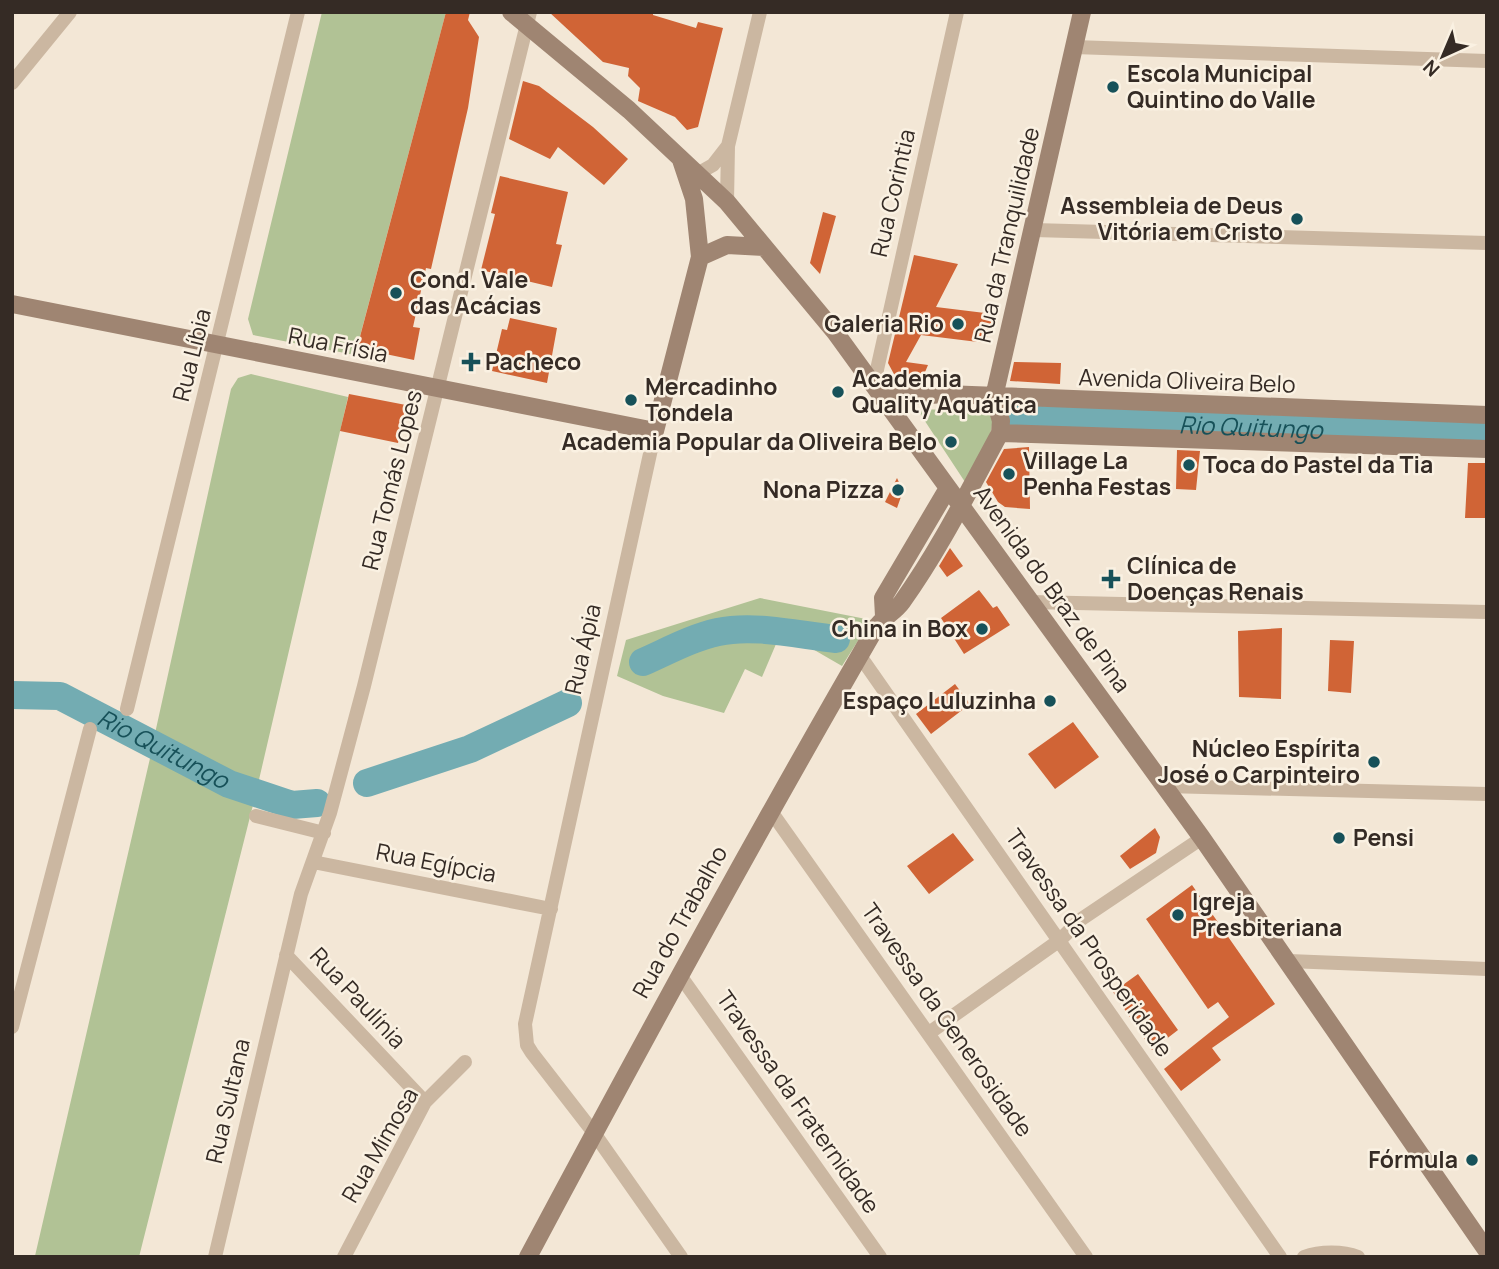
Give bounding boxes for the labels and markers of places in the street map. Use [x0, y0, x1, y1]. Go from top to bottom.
place label: Escola Municipal Quintino do Valle [1127, 57, 1316, 115]
marker: Escola Municipal Quintino do Valle [1105, 79, 1121, 95]
place label: Assembleia de Deus Vitória em Cristo [1060, 189, 1283, 247]
marker: Assembleia de Deus Vitória em Cristo [1289, 211, 1305, 227]
place label: Cond. Vale das Acácias [410, 263, 541, 321]
marker: Cond. Vale das Acácias [388, 285, 404, 301]
place label: Galeria Rio [824, 307, 944, 339]
marker: Galeria Rio [950, 316, 966, 332]
place label: Pacheco [485, 345, 581, 377]
marker: Pacheco [463, 354, 479, 370]
place label: Academia Quality Aquática [852, 362, 1037, 420]
place label: Mercadinho Tondela [645, 370, 777, 428]
marker: Academia Quality Aquática [830, 384, 846, 400]
marker: Mercadinho Tondela [623, 392, 639, 408]
place label: Academia Popular da Oliveira Belo [561, 425, 937, 457]
marker: Academia Popular da Oliveira Belo [943, 434, 959, 450]
place label: Village La Penha Festas [1023, 444, 1171, 502]
place label: Toca do Pastel da Tia [1203, 448, 1433, 480]
marker: Toca do Pastel da Tia [1181, 457, 1197, 473]
marker: Village La Penha Festas [1001, 466, 1017, 482]
place label: Nona Pizza [763, 473, 884, 505]
marker: Nona Pizza [890, 482, 906, 498]
place label: Clínica de Doenças Renais [1127, 549, 1304, 607]
marker: Clínica de Doenças Renais [1101, 569, 1121, 589]
place label: China in Box [831, 612, 968, 644]
marker: China in Box [974, 621, 990, 637]
place label: Espaço Luluzinha [843, 684, 1036, 716]
marker: Espaço Luluzinha [1042, 693, 1058, 709]
place label: Núcleo Espírita José o Carpinteiro [1158, 732, 1360, 790]
marker: Núcleo Espírita José o Carpinteiro [1366, 754, 1382, 770]
place label: Pensi [1353, 821, 1414, 853]
marker: Pensi [1331, 830, 1347, 846]
place label: Igreja Presbiteriana [1192, 885, 1342, 943]
marker: Igreja Presbiteriana [1170, 907, 1186, 923]
place label: Fórmula [1368, 1143, 1458, 1175]
marker: Fórmula [1464, 1152, 1480, 1168]

